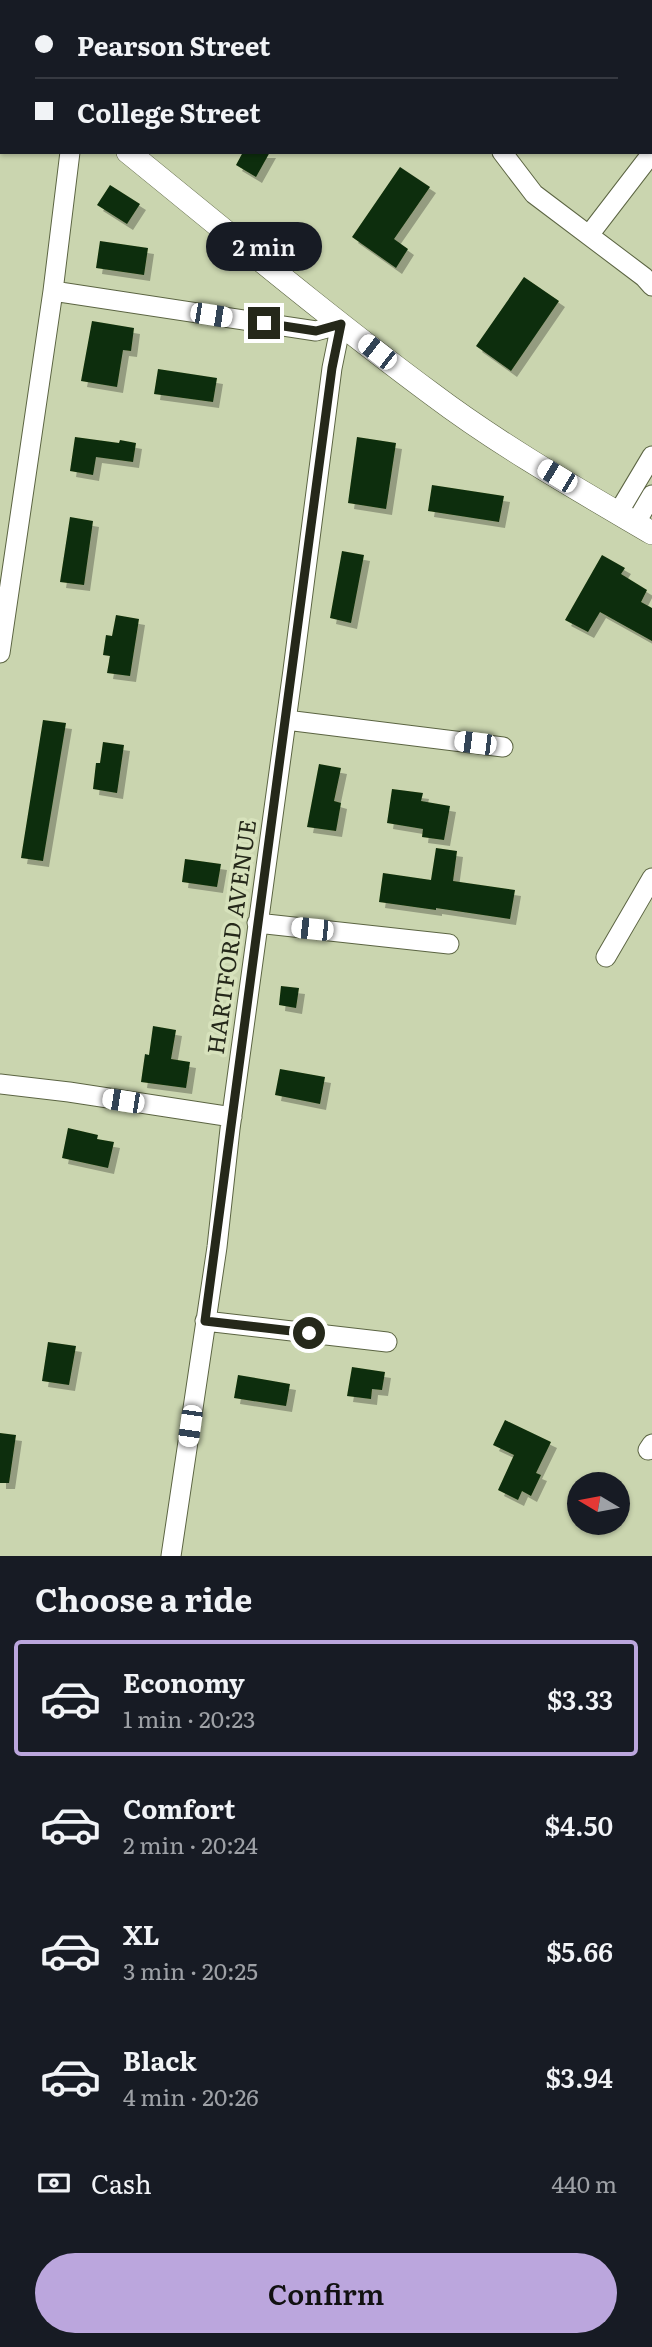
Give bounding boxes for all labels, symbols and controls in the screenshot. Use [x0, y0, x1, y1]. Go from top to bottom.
text: Pearson Street [77, 25, 271, 64]
text: College Street [77, 92, 261, 131]
callout: 2 min [206, 222, 322, 270]
text: 2 min [232, 229, 296, 263]
car [189, 301, 234, 329]
route end [248, 307, 280, 339]
car [354, 331, 401, 373]
car [534, 456, 581, 496]
car [453, 730, 498, 756]
street label: HARTFORD AVENUE [197, 817, 263, 1056]
car [291, 916, 334, 942]
car [101, 1087, 146, 1115]
route start [293, 1317, 325, 1349]
car [177, 1404, 204, 1448]
north arrow [567, 1472, 630, 1535]
map controls [567, 1472, 630, 1535]
text: Choose a ride [35, 1574, 252, 1622]
text: Economy [123, 1662, 245, 1701]
icon: car [39, 1667, 102, 1730]
text: $3.33 [547, 1679, 613, 1718]
text: 1 min · 20:23 [123, 1701, 256, 1735]
text: Comfort [123, 1788, 235, 1827]
icon: car [39, 1793, 102, 1856]
text: $4.50 [545, 1805, 613, 1844]
text: 2 min · 20:24 [123, 1827, 258, 1861]
text: XL [123, 1914, 160, 1953]
icon: car [39, 1919, 102, 1982]
text: $5.66 [546, 1931, 613, 1970]
text: 3 min · 20:25 [123, 1953, 258, 1987]
text: Black [123, 2040, 197, 2079]
icon: car [39, 2045, 102, 2108]
text: $3.94 [546, 2057, 613, 2096]
text: 4 min · 20:26 [123, 2079, 259, 2113]
text: Cash [91, 2163, 152, 2202]
icon: cash [35, 2164, 73, 2202]
text: 440 m [551, 2166, 617, 2200]
button: Confirm [35, 2253, 617, 2333]

